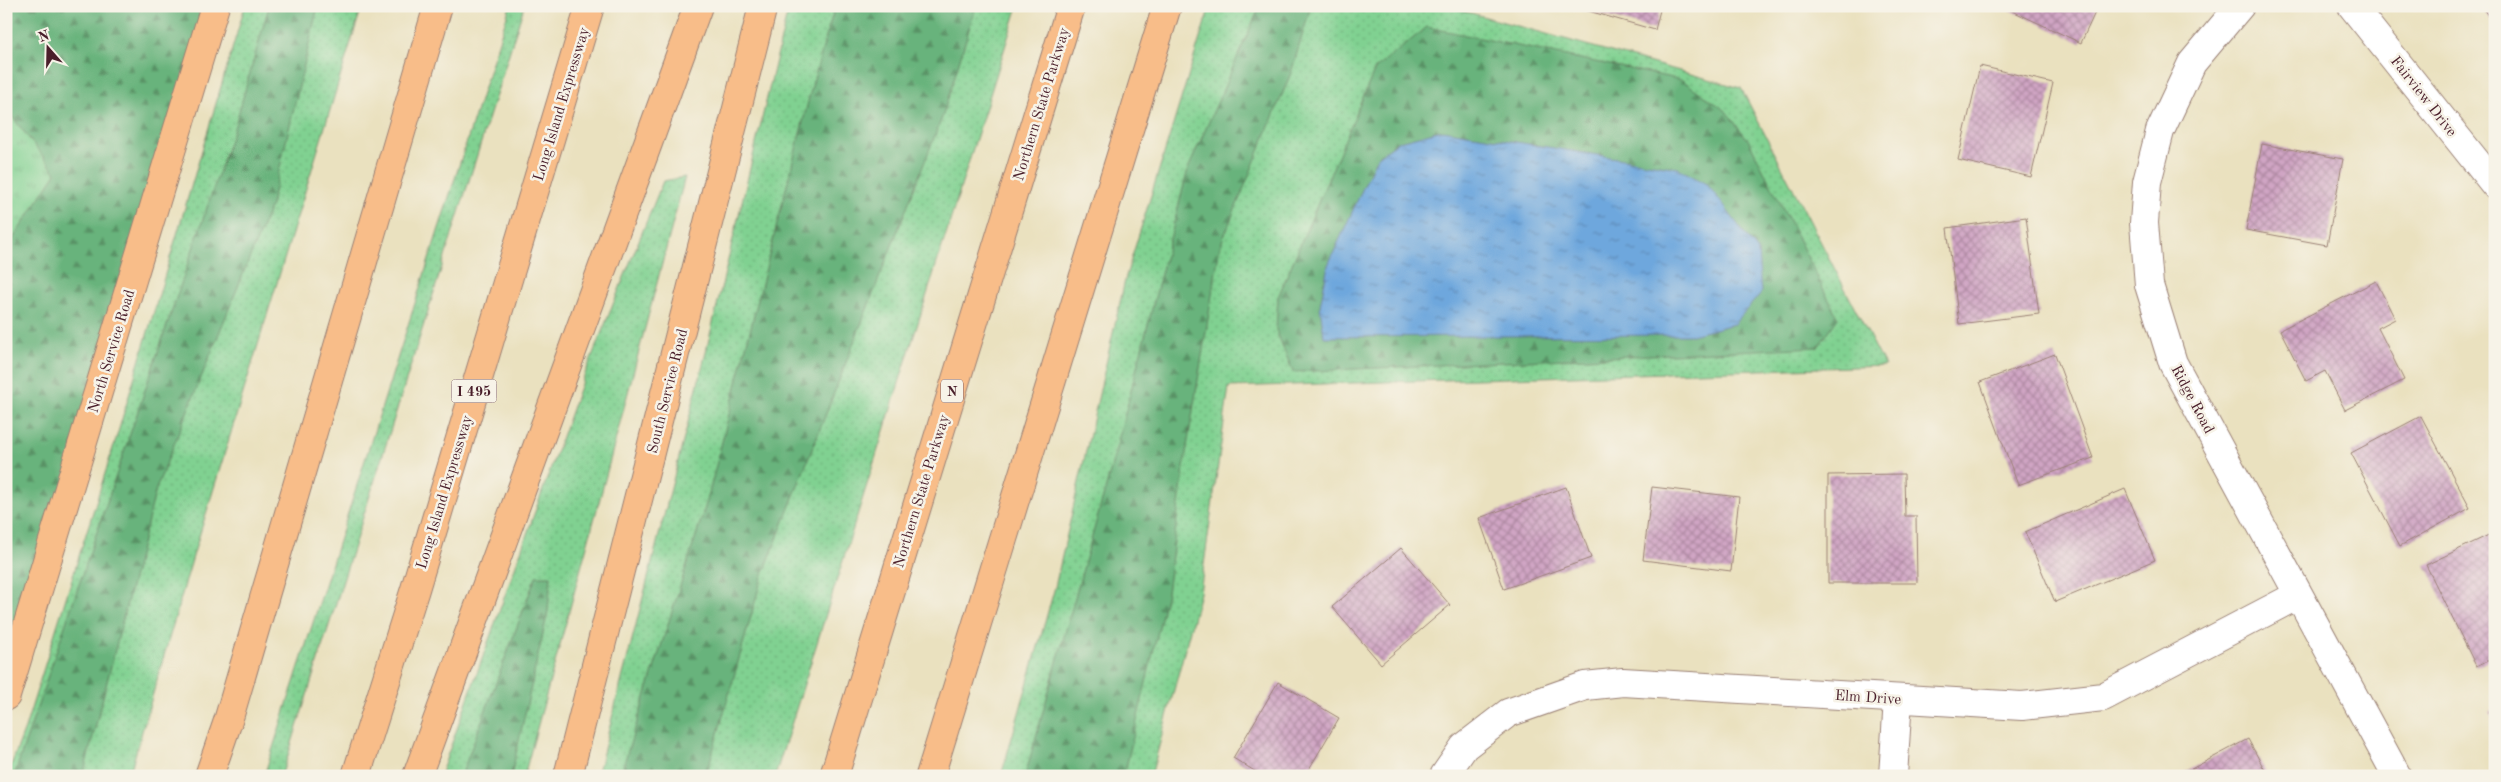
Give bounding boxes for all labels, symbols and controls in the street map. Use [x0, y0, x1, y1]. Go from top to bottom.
north arrow [22, 22, 72, 72]
street label: Long Island Expressway [532, 26, 593, 183]
street label: Northern State Parkway [1012, 26, 1073, 183]
text: N [36, 28, 52, 45]
street label: Fairview Drive [2387, 54, 2459, 140]
street label: North Service Road [87, 288, 138, 415]
street label: South Service Road [646, 327, 691, 455]
street label: Ridge Road [2167, 363, 2216, 437]
road number: I 495 [452, 380, 496, 402]
road number: N [941, 380, 963, 402]
street label: Northern State Parkway [892, 413, 953, 570]
street label: Long Island Expressway [415, 414, 476, 571]
street label: Elm Drive [1834, 689, 1902, 708]

